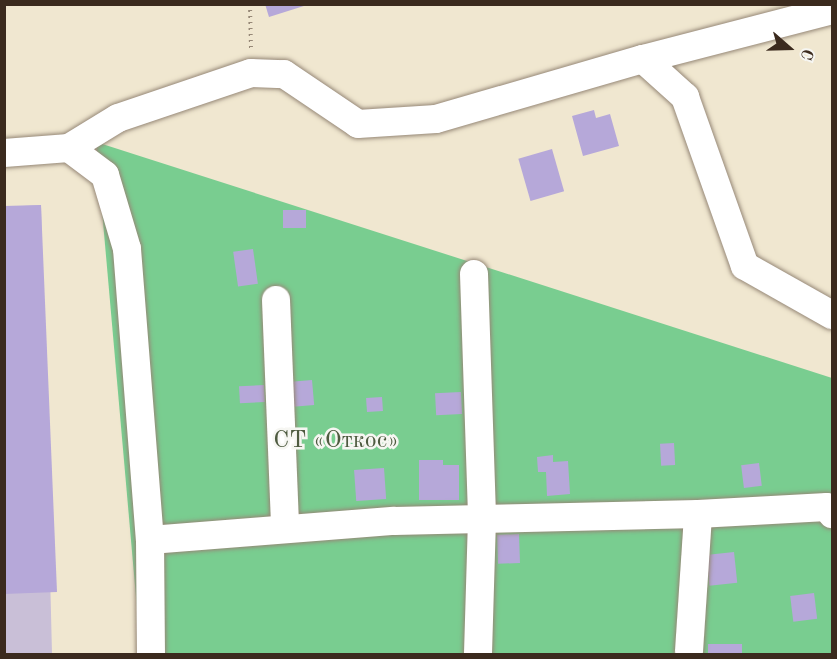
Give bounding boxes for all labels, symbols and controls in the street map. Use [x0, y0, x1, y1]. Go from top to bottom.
north arrow [759, 18, 819, 78]
text: С [797, 46, 815, 62]
park label: СТ «Откос» [273, 428, 399, 456]

